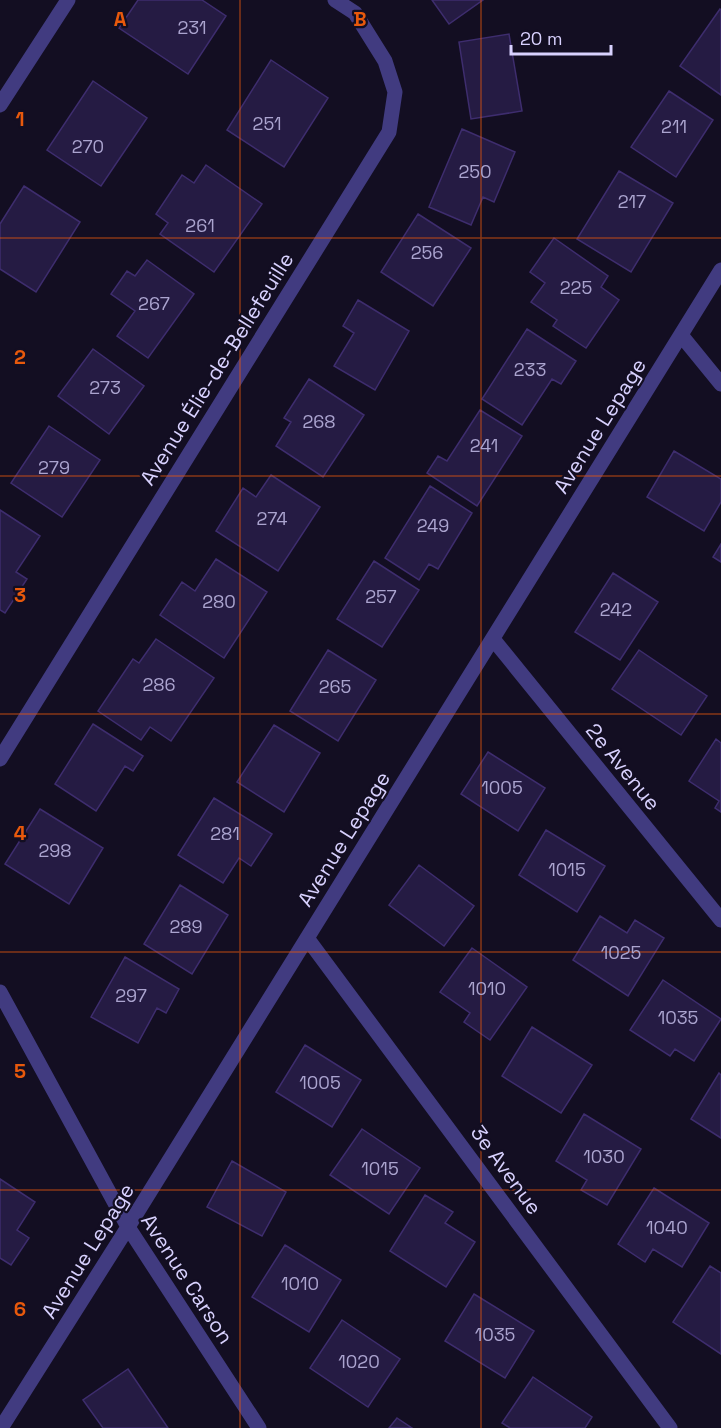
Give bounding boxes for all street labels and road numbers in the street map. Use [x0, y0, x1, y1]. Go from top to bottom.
street label: Avenue Élie-de-Bellefeuille [134, 247, 299, 490]
street label: Avenue Lepage [547, 353, 652, 498]
street label: 2e Avenue [580, 718, 667, 816]
street label: Avenue Lepage [291, 766, 396, 911]
street label: 3e Avenue [465, 1120, 548, 1220]
street label: Avenue Lepage [35, 1178, 140, 1323]
street label: Avenue Carson [135, 1209, 240, 1349]

